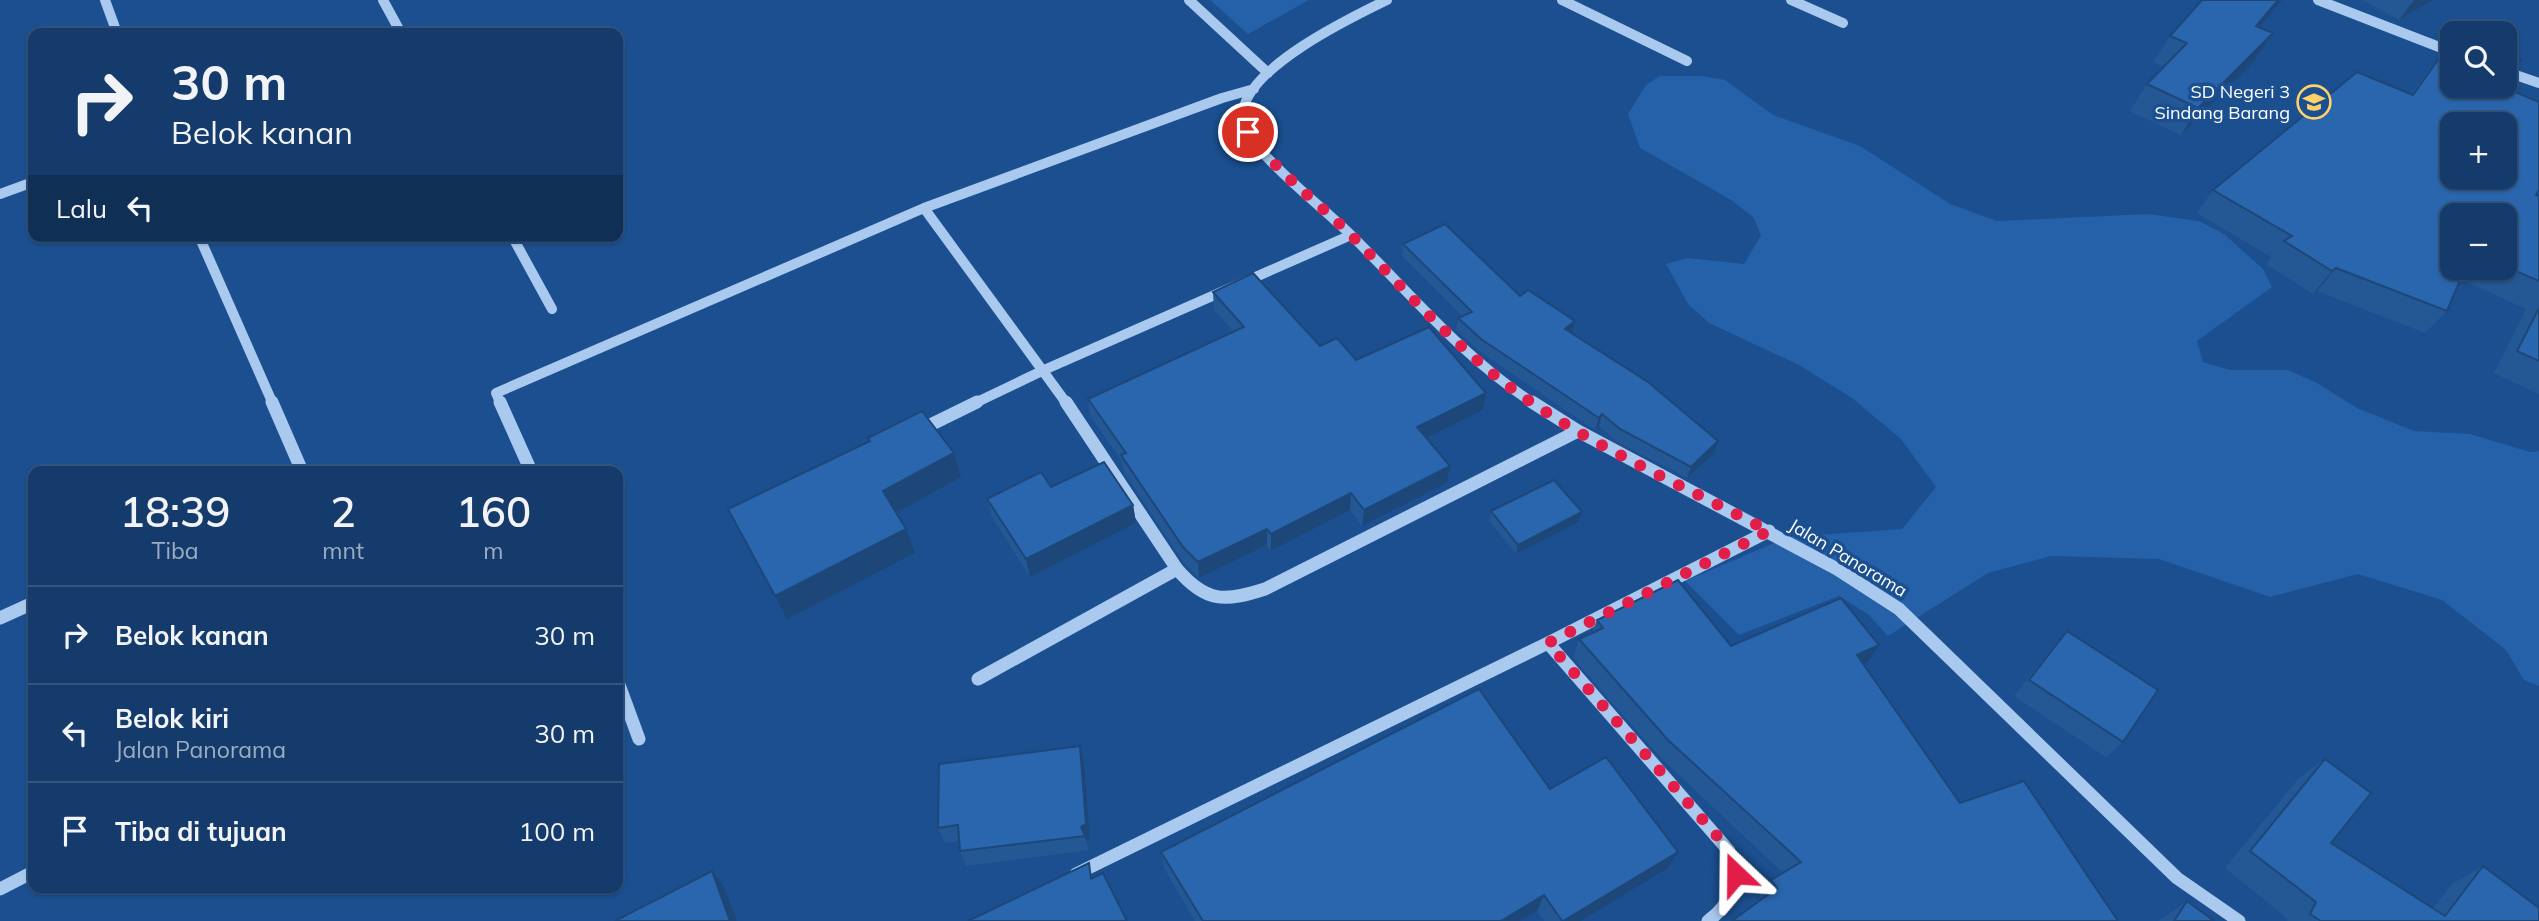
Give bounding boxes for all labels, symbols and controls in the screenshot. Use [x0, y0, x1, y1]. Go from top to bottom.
map controls [2440, 21, 2517, 280]
button: search [2440, 21, 2517, 98]
text: 30 m [171, 51, 287, 112]
icon: right [56, 56, 147, 147]
place label: SD Negeri 3 Sindang Barang [2155, 80, 2290, 124]
school or university icon: SD Negeri 3 Sindang Barang [2295, 83, 2333, 121]
pin [1218, 102, 1278, 162]
text: Belok kanan [171, 112, 353, 152]
button: + [2440, 112, 2517, 189]
icon: arrive [1229, 113, 1267, 151]
icon: left [121, 189, 159, 227]
text: Lalu [56, 192, 107, 225]
button: − [2440, 203, 2517, 280]
text: 18:39 [120, 485, 230, 538]
text: 2 [330, 485, 356, 538]
text: 160 [456, 485, 531, 538]
street label: Jalan Panorama [1785, 513, 1912, 602]
text: Tiba [152, 536, 199, 565]
text: mnt [322, 536, 364, 565]
text: m [483, 536, 504, 565]
icon: right [56, 616, 94, 654]
text: Belok kanan [115, 619, 269, 652]
text: 30 m [534, 619, 595, 652]
text: Belok kiri [115, 702, 229, 735]
icon: left [56, 714, 94, 752]
text: 30 m [534, 717, 595, 750]
text: Jalan Panorama [115, 735, 286, 764]
icon: arrive [56, 812, 94, 850]
text: Tiba di tujuan [115, 815, 287, 848]
text: 100 m [519, 815, 595, 848]
position arrow [1699, 837, 1773, 911]

